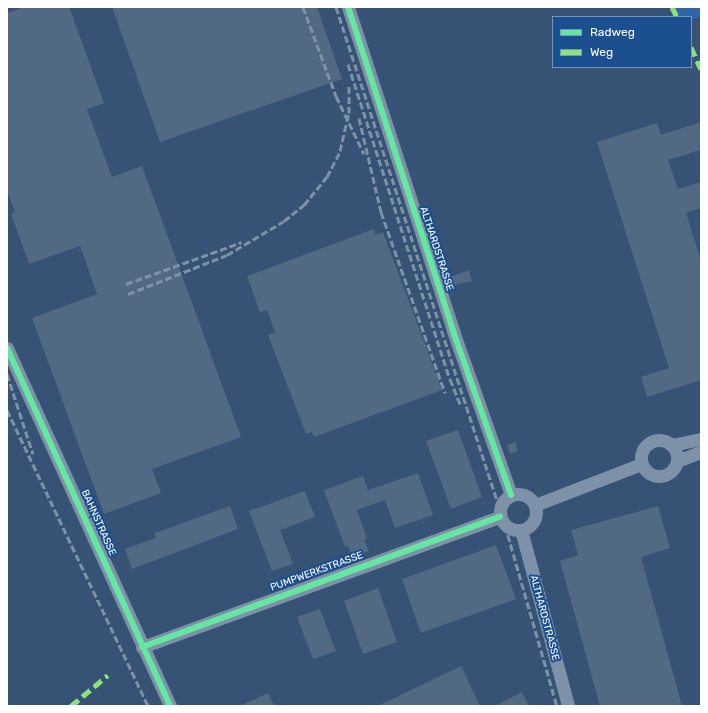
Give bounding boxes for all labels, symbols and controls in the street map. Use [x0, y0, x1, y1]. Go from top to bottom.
legend [552, 16, 692, 68]
text: Radweg [590, 25, 635, 39]
text: Weg [590, 45, 613, 59]
street label: ALTHARDSTRASSE [417, 205, 455, 293]
street label: BAHNSTRASSE [78, 488, 118, 558]
street label: PUMPWERKSTRASSE [269, 550, 365, 594]
street label: ALTHARDSTRASSE [527, 574, 561, 662]

